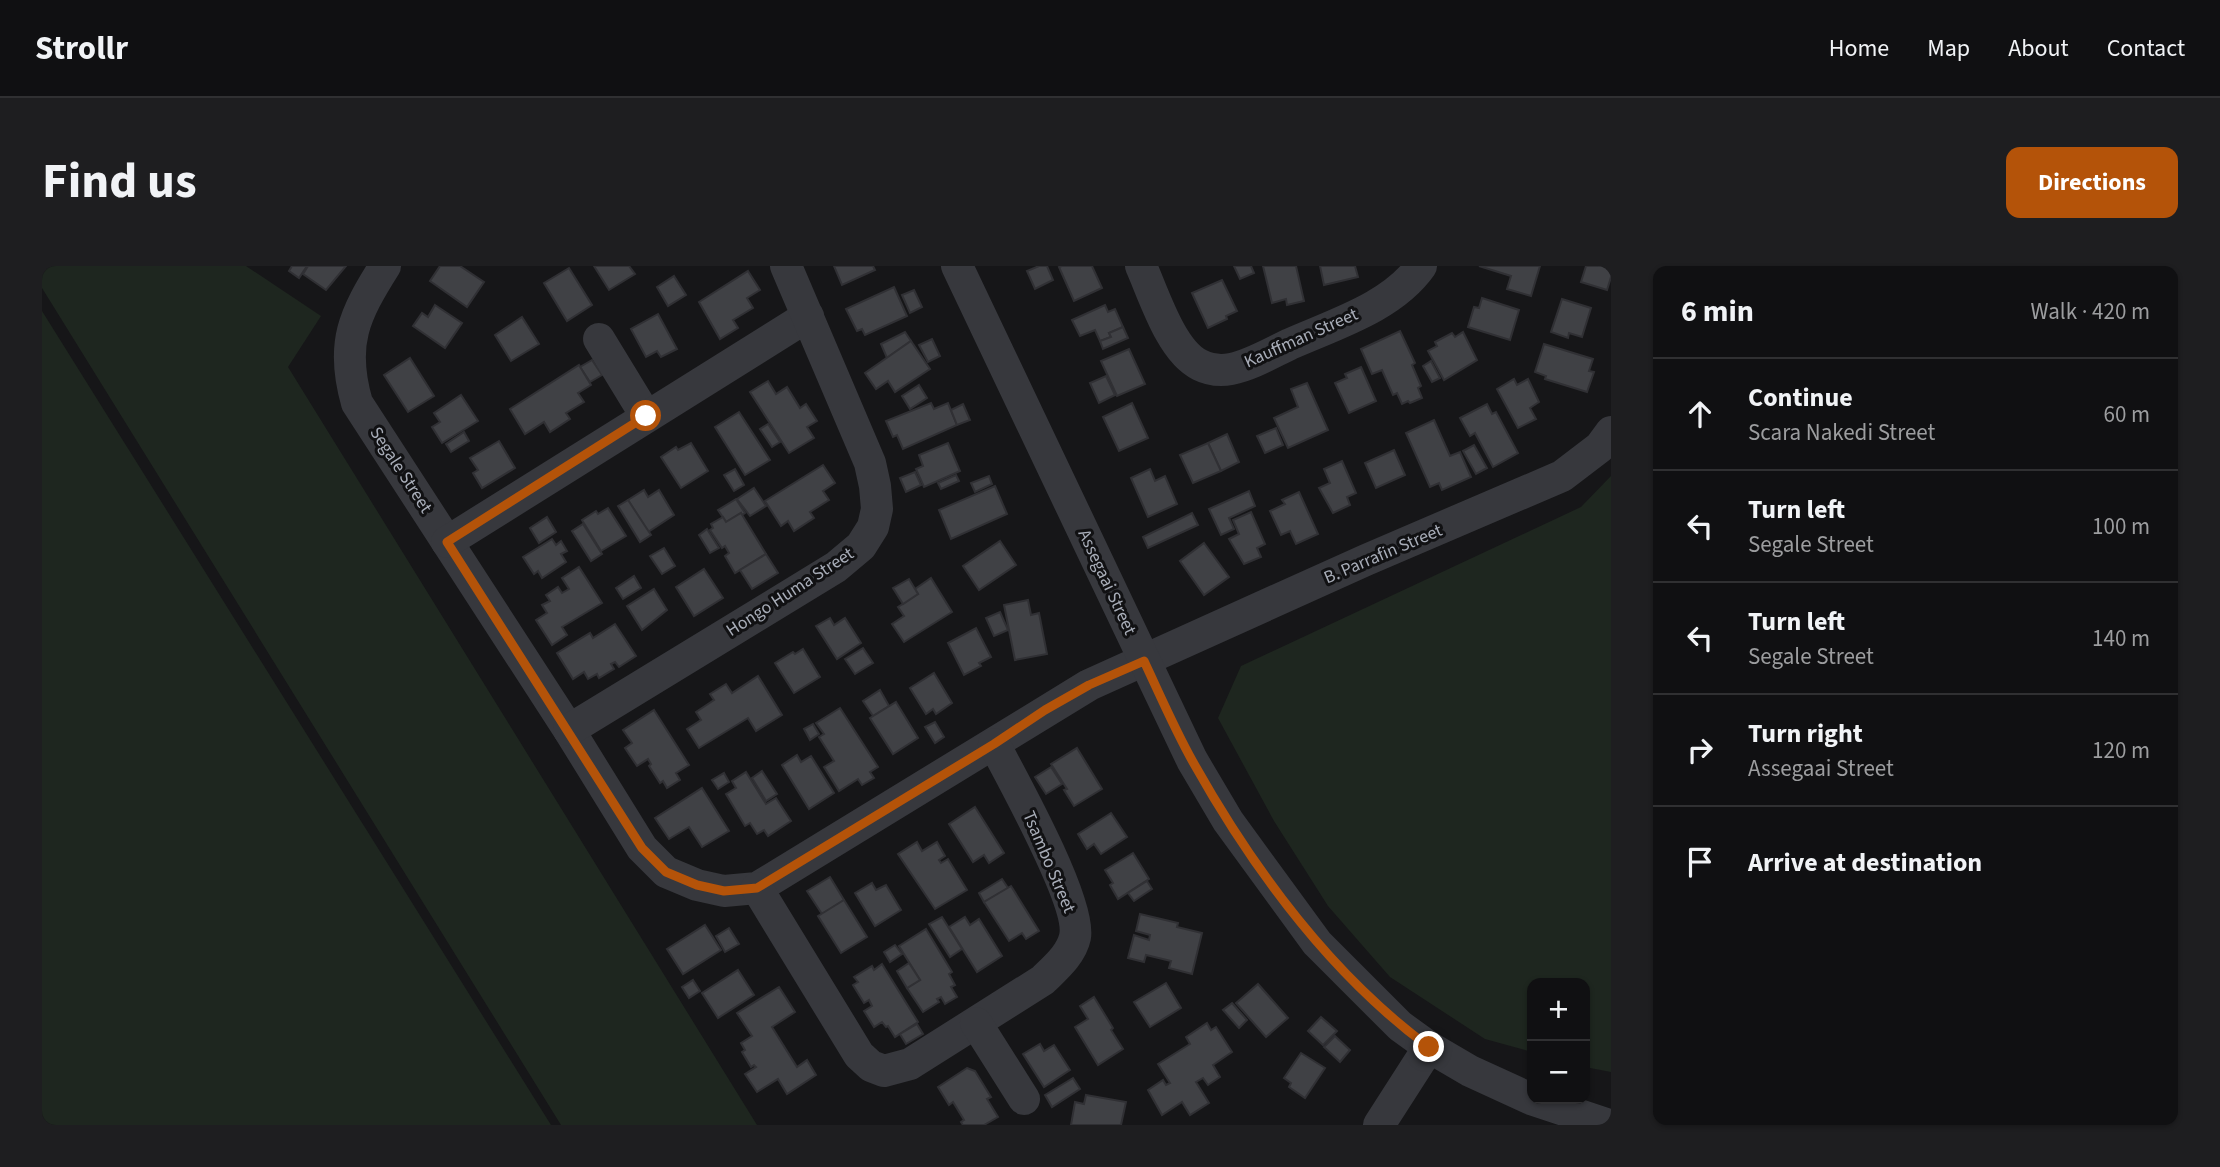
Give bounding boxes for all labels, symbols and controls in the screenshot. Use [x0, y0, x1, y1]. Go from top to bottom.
text: Strollr [35, 25, 128, 72]
text: Home [1829, 31, 1889, 66]
text: Map [1927, 31, 1970, 66]
text: About [2008, 31, 2069, 66]
text: Contact [2107, 31, 2185, 66]
text: Find us [42, 147, 197, 217]
button: Directions [2006, 147, 2178, 218]
text: 6 min [1681, 290, 1754, 333]
text: Walk · 420 m [2031, 295, 2150, 328]
street label: Kauffman Street [1240, 302, 1362, 374]
text: Continue [1748, 379, 1853, 416]
icon: ahead [1681, 395, 1719, 433]
text: 60 m [2103, 398, 2150, 431]
route start [630, 400, 661, 431]
text: Scara Nakedi Street [1748, 416, 1935, 449]
street label: Segale Street [364, 422, 438, 518]
text: Turn left [1748, 491, 1845, 528]
icon: left [1681, 507, 1719, 545]
text: 100 m [2092, 510, 2150, 543]
street label: B. Parrafin Street [1320, 518, 1446, 590]
street label: Assegaai Street [1072, 525, 1142, 639]
text: Segale Street [1748, 528, 1874, 561]
street label: Hongo Huma Street [721, 541, 859, 643]
text: Turn left [1748, 603, 1845, 640]
icon: left [1681, 619, 1719, 657]
text: 140 m [2092, 622, 2150, 655]
text: Segale Street [1748, 640, 1874, 673]
text: Turn right [1748, 715, 1863, 752]
icon: right [1681, 731, 1719, 769]
text: 120 m [2092, 734, 2150, 767]
text: Assegaai Street [1748, 752, 1894, 785]
street label: Tsambo Street [1016, 807, 1082, 917]
icon: arrive [1681, 843, 1719, 881]
text: Arrive at destination [1748, 844, 1982, 881]
map controls [1527, 978, 1590, 1104]
button: + [1527, 978, 1590, 1041]
route end [1413, 1031, 1444, 1062]
button: − [1527, 1041, 1590, 1104]

